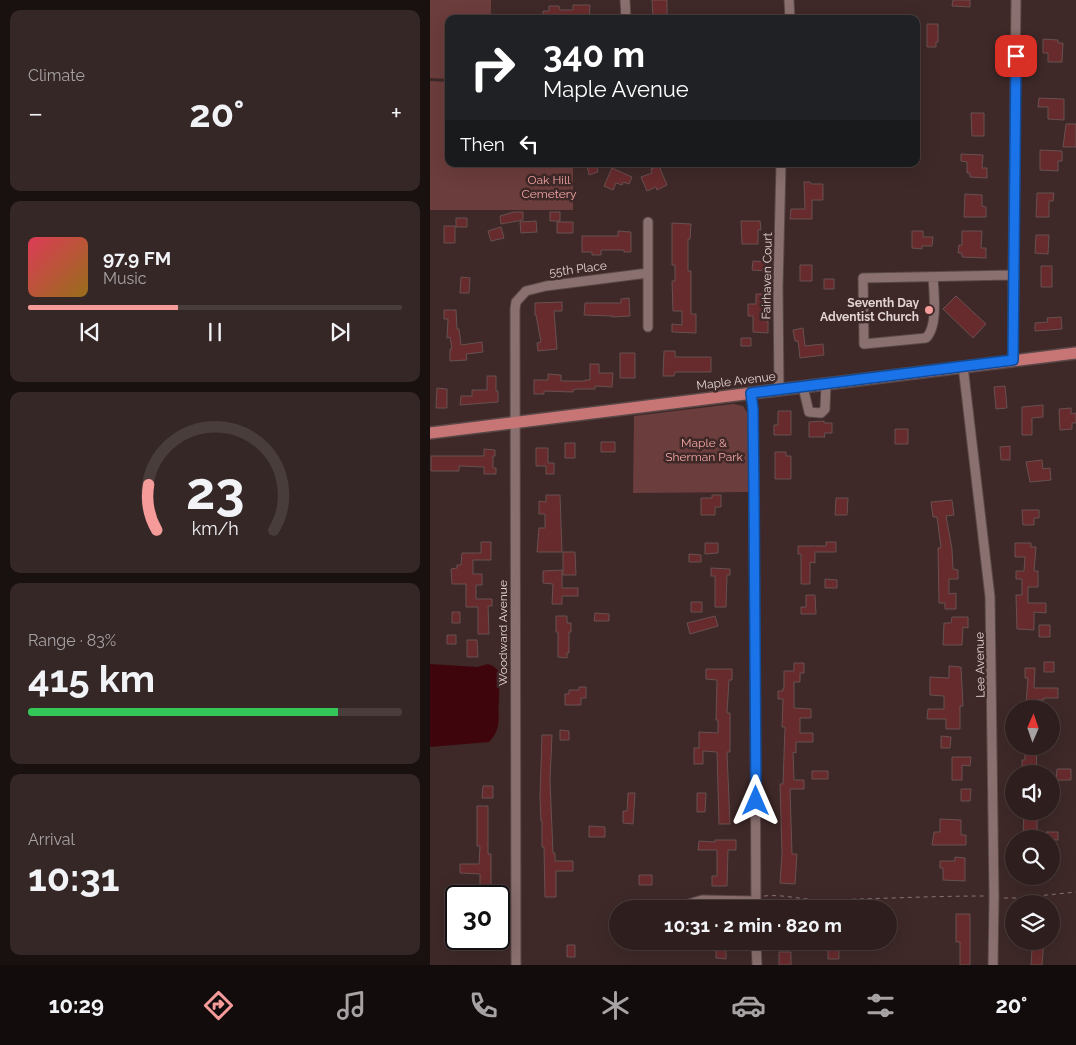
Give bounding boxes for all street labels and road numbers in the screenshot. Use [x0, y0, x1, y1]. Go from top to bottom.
street label: Fairhaven Court [759, 232, 775, 320]
street label: 55th Place [548, 259, 608, 279]
street label: Maple Avenue [696, 369, 776, 393]
street label: Woodward Avenue [496, 580, 510, 686]
street label: Lee Avenue [972, 632, 988, 698]

